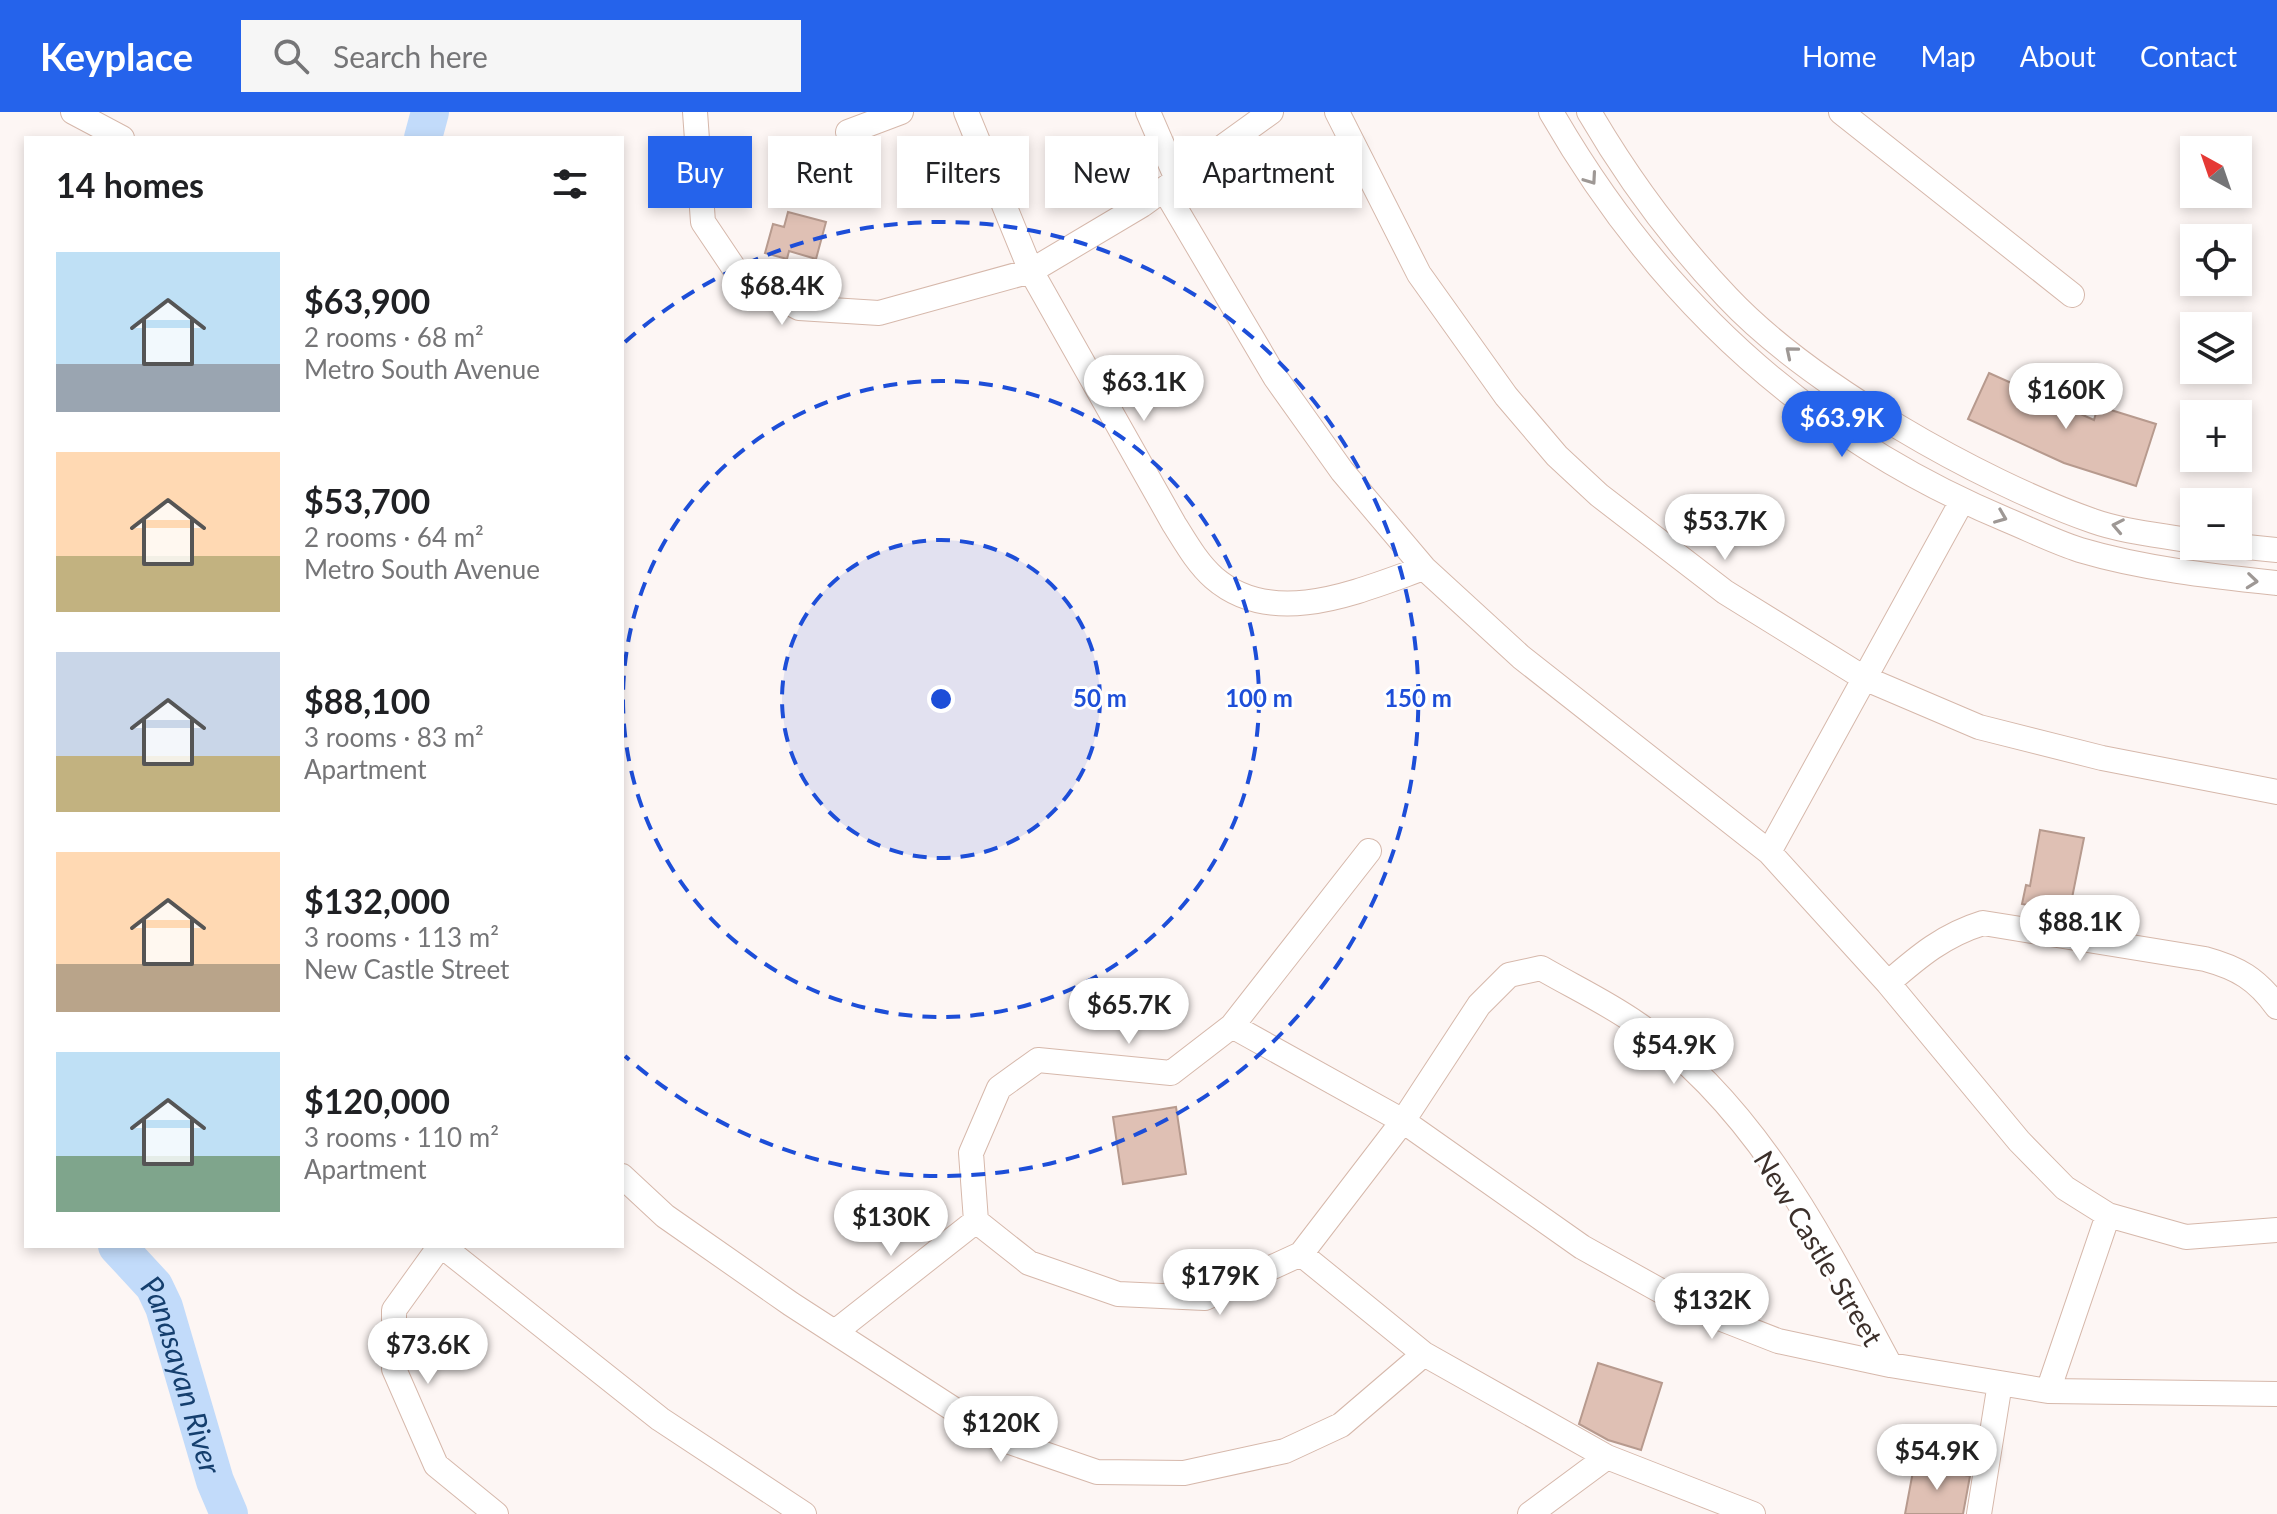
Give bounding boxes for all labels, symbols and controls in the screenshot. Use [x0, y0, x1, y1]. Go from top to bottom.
search box [241, 20, 801, 92]
text: Keyplace [40, 33, 193, 79]
icon: search [269, 34, 313, 78]
text: Search here [333, 38, 488, 74]
text: Home [1802, 39, 1877, 73]
text: Map [1921, 39, 1976, 73]
text: About [2020, 39, 2096, 73]
text: Contact [2140, 39, 2237, 73]
chip: Buy [648, 136, 752, 208]
chip: Rent [768, 136, 881, 208]
chip: Filters [897, 136, 1029, 208]
chip: New [1045, 136, 1158, 208]
chip: Apartment [1174, 136, 1362, 208]
north arrow [2180, 136, 2252, 208]
map controls [2180, 136, 2252, 560]
icon: filters [548, 162, 592, 206]
text: 14 homes [56, 164, 204, 205]
one-way arrow [1581, 170, 1596, 184]
button: locate [2180, 224, 2252, 296]
pin: $68.4K [717, 259, 847, 327]
text: $68.4K [740, 269, 824, 301]
text: $63,900 [304, 280, 430, 321]
icon: home [120, 284, 216, 380]
button: layers [2180, 312, 2252, 384]
text: 2 rooms · 68 m² [304, 321, 484, 353]
one-way arrow [1786, 347, 1800, 362]
text: Metro South Avenue [304, 353, 540, 385]
pin: $63.1K [1079, 355, 1209, 423]
pin: $160K [2010, 363, 2122, 431]
text: $63.1K [1102, 365, 1186, 397]
text: $160K [2027, 373, 2105, 405]
pin: $63.9K [1777, 391, 1907, 459]
button: + [2180, 400, 2252, 472]
text: $63.9K [1800, 401, 1884, 433]
text: $53,700 [304, 480, 430, 521]
icon: home [120, 484, 216, 580]
button: − [2180, 488, 2252, 560]
pin: $53.7K [1660, 494, 1790, 562]
text: $53.7K [1683, 504, 1767, 536]
one-way arrow [1993, 508, 2007, 524]
one-way arrow [2111, 518, 2125, 535]
text: 2 rooms · 64 m² [304, 521, 484, 553]
text: Metro South Avenue [304, 553, 540, 585]
one-way arrow [2246, 572, 2259, 589]
text: $88,100 [304, 680, 430, 721]
text: 50 m [1073, 683, 1127, 712]
text: 100 m [1225, 683, 1293, 712]
text: 150 m [1384, 683, 1452, 712]
icon: home [120, 684, 216, 780]
centre of rings [927, 685, 955, 713]
text: 3 rooms · 83 m² [304, 721, 484, 753]
text: Apartment [304, 753, 427, 785]
text: $132,000 [304, 880, 450, 921]
icon: home [120, 884, 216, 980]
pin: $88.1K [2015, 895, 2145, 963]
text: $88.1K [2038, 905, 2122, 937]
text: 3 rooms · 113 m² [304, 921, 499, 953]
text: New Castle Street [304, 953, 509, 985]
pin: $65.7K [1064, 978, 1194, 1046]
text: $65.7K [1087, 988, 1171, 1020]
pin: $54.9K [1609, 1018, 1739, 1086]
text: $54.9K [1632, 1028, 1716, 1060]
text: $120,000 [304, 1080, 450, 1121]
icon: home [120, 1084, 216, 1180]
text: 3 rooms · 110 m² [304, 1121, 499, 1153]
street label: New Castle Street [1747, 1144, 1891, 1352]
text: Apartment [304, 1153, 427, 1185]
pin: $130K [835, 1190, 947, 1258]
text: $130K [852, 1200, 930, 1232]
pin: $179K [1164, 1249, 1276, 1317]
text: $179K [1181, 1259, 1259, 1291]
water label: Panasayan River [135, 1267, 230, 1478]
pin: $132K [1656, 1273, 1768, 1341]
text: $132K [1673, 1283, 1751, 1315]
pin: $73.6K [363, 1318, 493, 1386]
text: $73.6K [386, 1328, 470, 1360]
pin: $120K [945, 1396, 1057, 1464]
text: $120K [962, 1406, 1040, 1438]
pin: $54.9K [1872, 1424, 2002, 1492]
text: $54.9K [1895, 1434, 1979, 1466]

